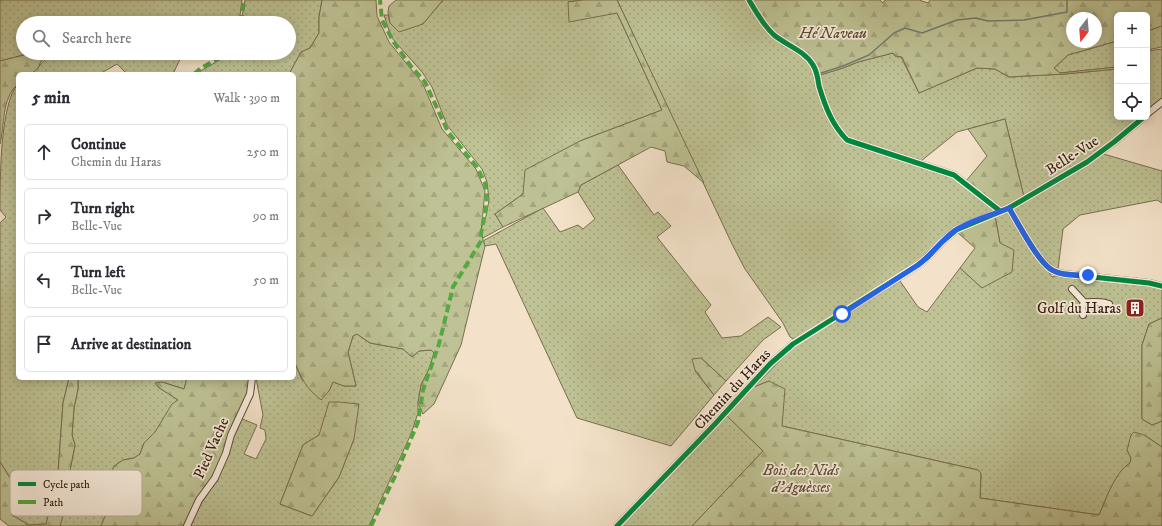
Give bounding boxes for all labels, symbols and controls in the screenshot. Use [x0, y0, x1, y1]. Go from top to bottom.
north arrow [1066, 12, 1102, 48]
map controls [1114, 12, 1150, 120]
button: + [1114, 12, 1150, 48]
search box [16, 16, 296, 60]
park label: Hé Naveau [798, 24, 867, 43]
icon: search [30, 27, 52, 49]
text: Search here [62, 29, 131, 48]
button: − [1114, 48, 1150, 84]
button: locate [1114, 84, 1150, 120]
text: 5 min [32, 87, 70, 109]
text: Walk · 390 m [213, 90, 280, 106]
street label: Belle-Vue [1042, 131, 1102, 179]
text: Continue [71, 135, 126, 154]
icon: ahead [33, 141, 55, 163]
text: 250 m [247, 144, 279, 160]
text: Chemin du Haras [71, 154, 161, 170]
text: Turn right [71, 199, 134, 218]
icon: right [33, 205, 55, 227]
text: 90 m [253, 208, 279, 224]
text: Belle-Vue [71, 218, 122, 234]
text: Turn left [71, 263, 125, 282]
route end [1079, 266, 1097, 284]
icon: left [33, 269, 55, 291]
text: 50 m [253, 272, 279, 288]
text: Belle-Vue [71, 282, 122, 298]
building icon: Golf du Haras [1124, 297, 1146, 319]
place label: Golf du Haras [1037, 299, 1121, 318]
route start [833, 305, 851, 323]
icon: arrive [33, 333, 55, 355]
text: Arrive at destination [71, 335, 191, 354]
street label: Chemin du Haras [690, 345, 775, 434]
street label: Pied Vache [190, 415, 233, 482]
park label: Bois des Nids d'Aguèsses [762, 461, 839, 497]
legend [10, 470, 142, 516]
text: Cycle path [43, 478, 90, 492]
text: Path [43, 496, 64, 510]

